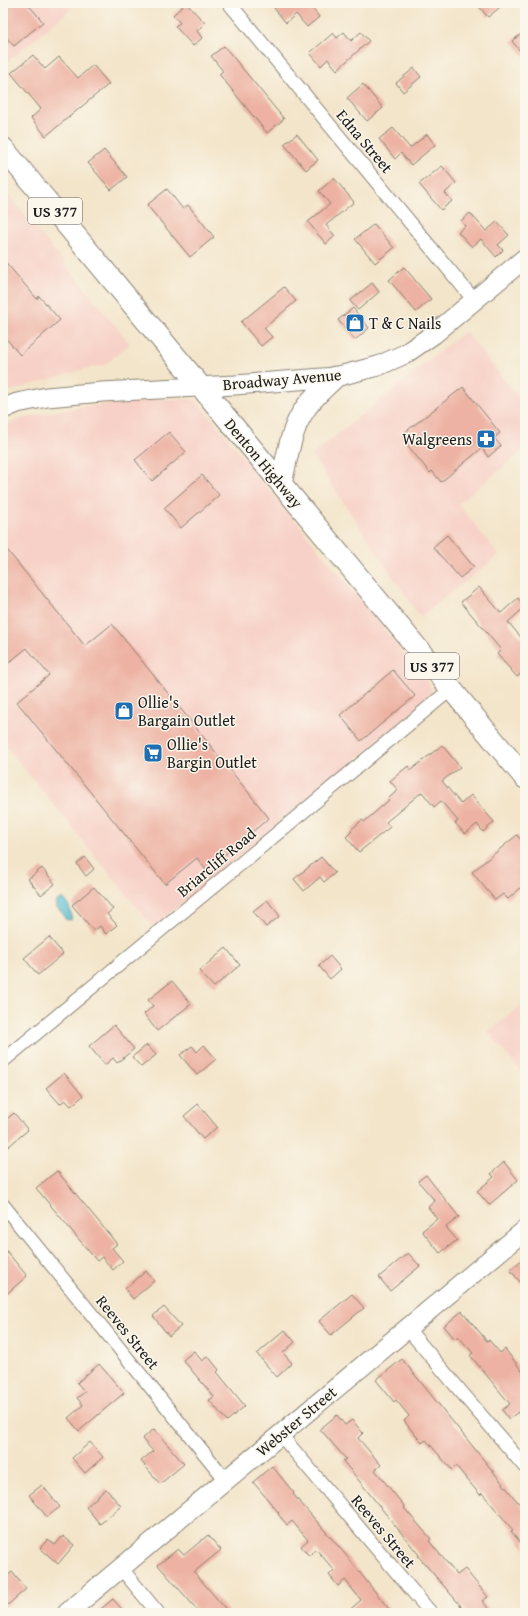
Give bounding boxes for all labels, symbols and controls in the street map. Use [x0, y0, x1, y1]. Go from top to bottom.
street label: Edna Street [331, 104, 399, 179]
road number: US 377 [28, 198, 82, 224]
place label: T & C Nails [369, 311, 441, 335]
shop icon: T & C Nails [344, 312, 366, 334]
street label: Broadway Avenue [222, 362, 342, 396]
street label: Denton Highway [219, 413, 309, 513]
place label: Walgreens [402, 427, 472, 451]
pharmacy icon: Walgreens [475, 428, 497, 450]
road number: US 377 [405, 653, 459, 679]
place label: Ollie's Bargain Outlet [138, 690, 236, 732]
shop icon: Ollie's Bargain Outlet [113, 700, 135, 722]
place label: Ollie's Bargin Outlet [167, 732, 257, 774]
supermarket icon: Ollie's Bargin Outlet [142, 742, 164, 764]
street label: Briarcliff Road [171, 821, 261, 902]
street label: Reeves Street [90, 1290, 166, 1375]
street label: Webster Street [250, 1380, 342, 1462]
street label: Reeves Street [346, 1489, 422, 1573]

